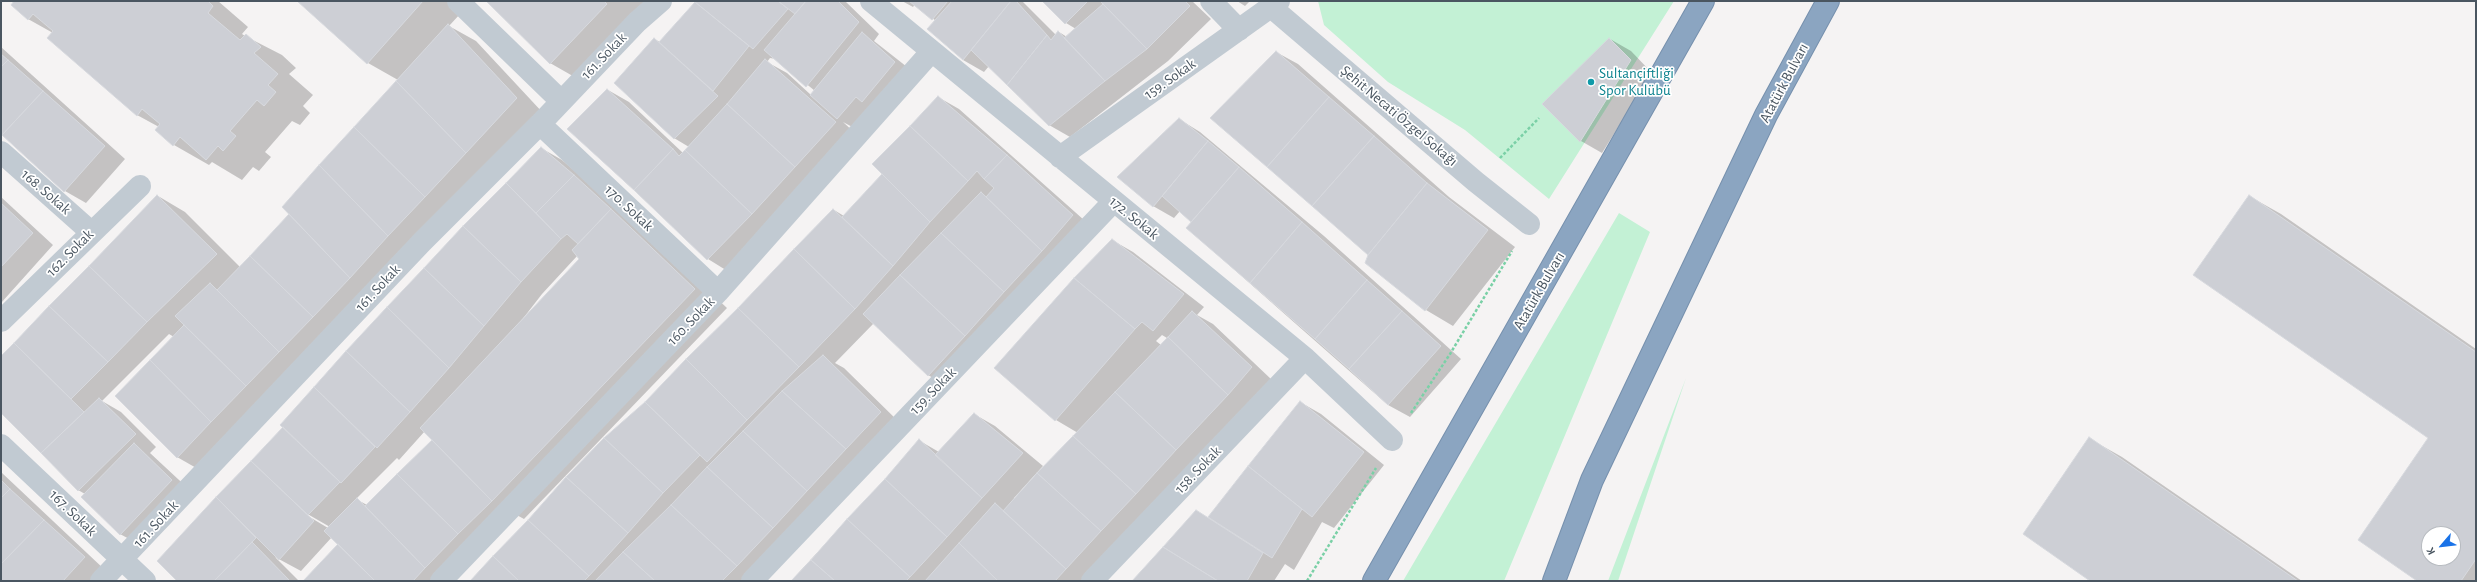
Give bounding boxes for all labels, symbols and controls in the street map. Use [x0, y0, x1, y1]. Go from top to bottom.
street label: 161. Sokak [577, 29, 631, 83]
street label: Atatürk Bulvarı [1756, 40, 1812, 126]
street label: 159. Sokak [1141, 55, 1199, 103]
street label: Şehit Necati Özgel Sokağı [1337, 62, 1461, 170]
place label: Sultançiftliği Spor Kulübü [1599, 64, 1674, 99]
marker: Sultançiftliği Spor Kulübü [1586, 77, 1596, 87]
street label: 168. Sokak [18, 166, 74, 218]
street label: 170. Sokak [601, 181, 657, 235]
street label: 172. Sokak [1106, 193, 1162, 243]
street label: 162. Sokak [43, 226, 97, 280]
street label: Atatürk Bulvarı [1509, 249, 1569, 333]
street label: 161. Sokak [352, 261, 404, 315]
street label: 160. Sokak [664, 293, 718, 349]
street label: 159. Sokak [906, 364, 960, 418]
street label: 158. Sokak [1171, 443, 1225, 497]
street label: 167. Sokak [46, 486, 100, 540]
street label: 161. Sokak [130, 497, 182, 551]
north arrow [2421, 526, 2461, 566]
text: K [2424, 546, 2437, 557]

